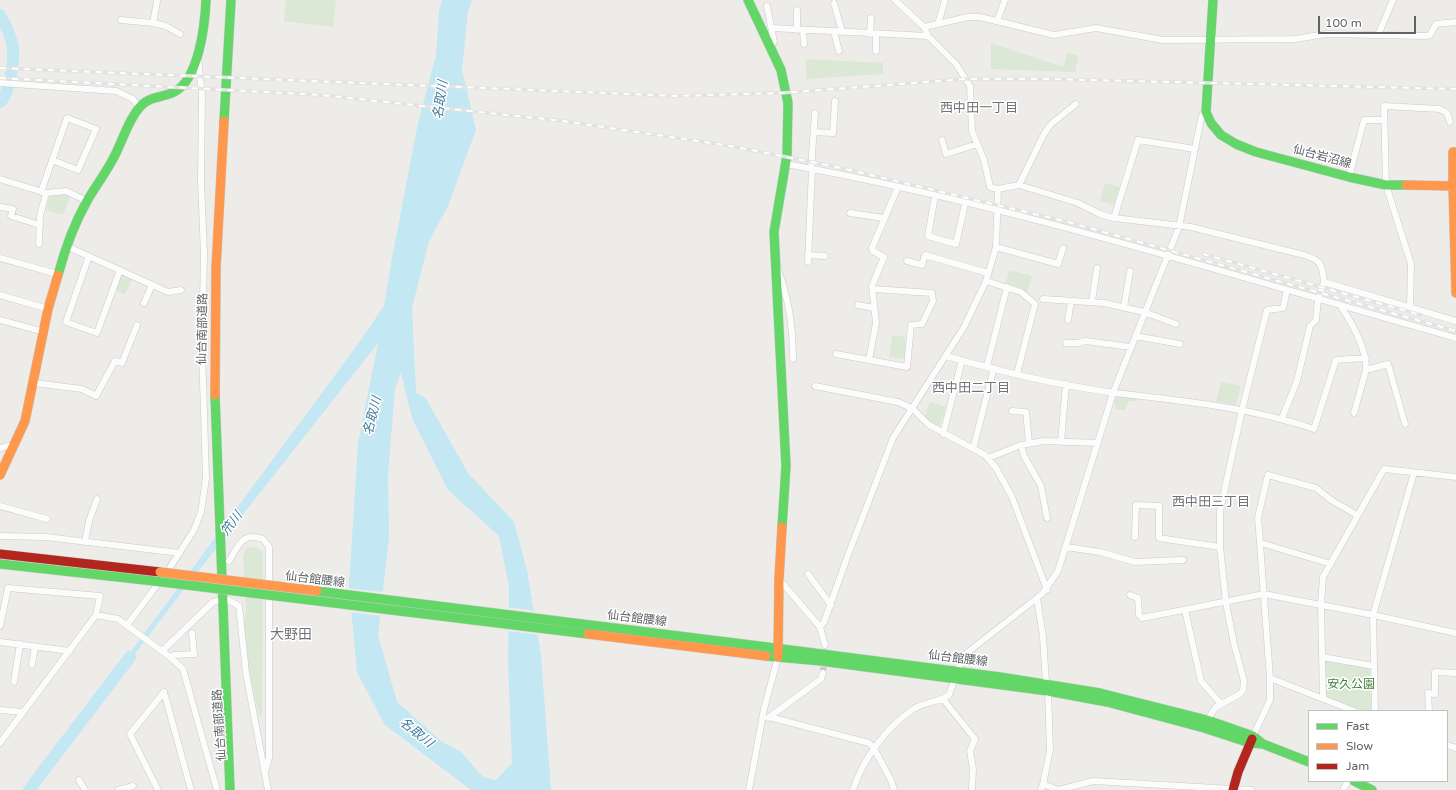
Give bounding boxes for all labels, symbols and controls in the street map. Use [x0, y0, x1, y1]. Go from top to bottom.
scale bar [1320, 8, 1418, 34]
text: 100 m [1325, 16, 1362, 30]
water label: 名取川 [431, 80, 451, 120]
district label: 西中田一丁目 [940, 101, 1018, 117]
street label: 仙台岩沼線 [1291, 142, 1353, 172]
street label: 仙台南部道路 [195, 293, 211, 365]
district label: 西中田二丁目 [932, 381, 1010, 397]
water label: 名取川 [361, 395, 385, 437]
district label: 西中田三丁目 [1172, 495, 1250, 511]
water label: 笊川 [218, 509, 246, 539]
street label: 仙台館腰線 [284, 569, 346, 591]
street label: 仙台館腰線 [606, 608, 668, 630]
district label: 大野田 [270, 627, 312, 643]
street label: 仙台館腰線 [927, 648, 989, 670]
park label: 安久公園 [1327, 678, 1375, 692]
street label: 仙台南部道路 [210, 689, 230, 761]
legend [1308, 710, 1448, 782]
water label: 名取川 [396, 715, 436, 751]
text: Fast [1346, 719, 1369, 733]
text: Slow [1346, 739, 1373, 753]
text: Jam [1346, 759, 1369, 773]

